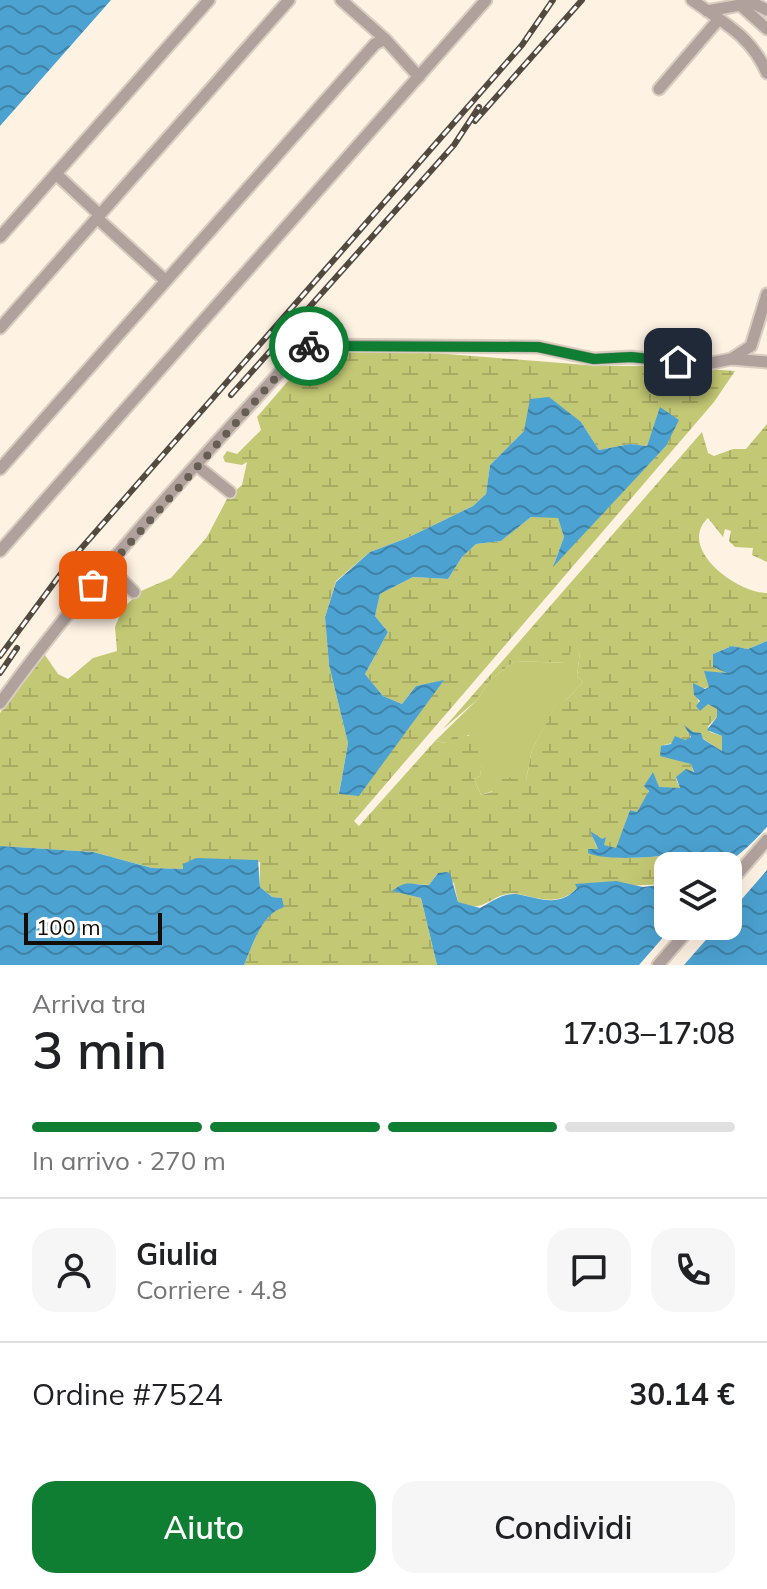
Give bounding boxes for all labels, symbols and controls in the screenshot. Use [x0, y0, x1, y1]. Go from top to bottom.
courier [269, 306, 349, 386]
icon: bike [287, 324, 331, 368]
pin [644, 328, 712, 396]
icon: home [656, 340, 700, 384]
pin [59, 551, 127, 619]
icon: bag [71, 563, 115, 607]
map controls [654, 852, 742, 940]
button: layers [654, 852, 742, 940]
scale bar [24, 909, 162, 945]
text: 100 m [36, 913, 101, 941]
text: Arriva tra [32, 987, 146, 1020]
text: 17:03–17:08 [562, 1014, 735, 1052]
text: 3 min [32, 1017, 167, 1082]
text: In arrivo · 270 m [32, 1144, 226, 1177]
button: person [32, 1228, 116, 1312]
button: chat [547, 1228, 631, 1312]
button: phone [651, 1228, 735, 1312]
text: Giulia [136, 1235, 218, 1273]
text: Corriere · 4.8 [136, 1273, 287, 1306]
text: Ordine #7524 [32, 1375, 223, 1413]
text: 30.14 € [629, 1375, 735, 1413]
button: Aiuto [32, 1481, 376, 1573]
button: Condividi [392, 1481, 735, 1573]

